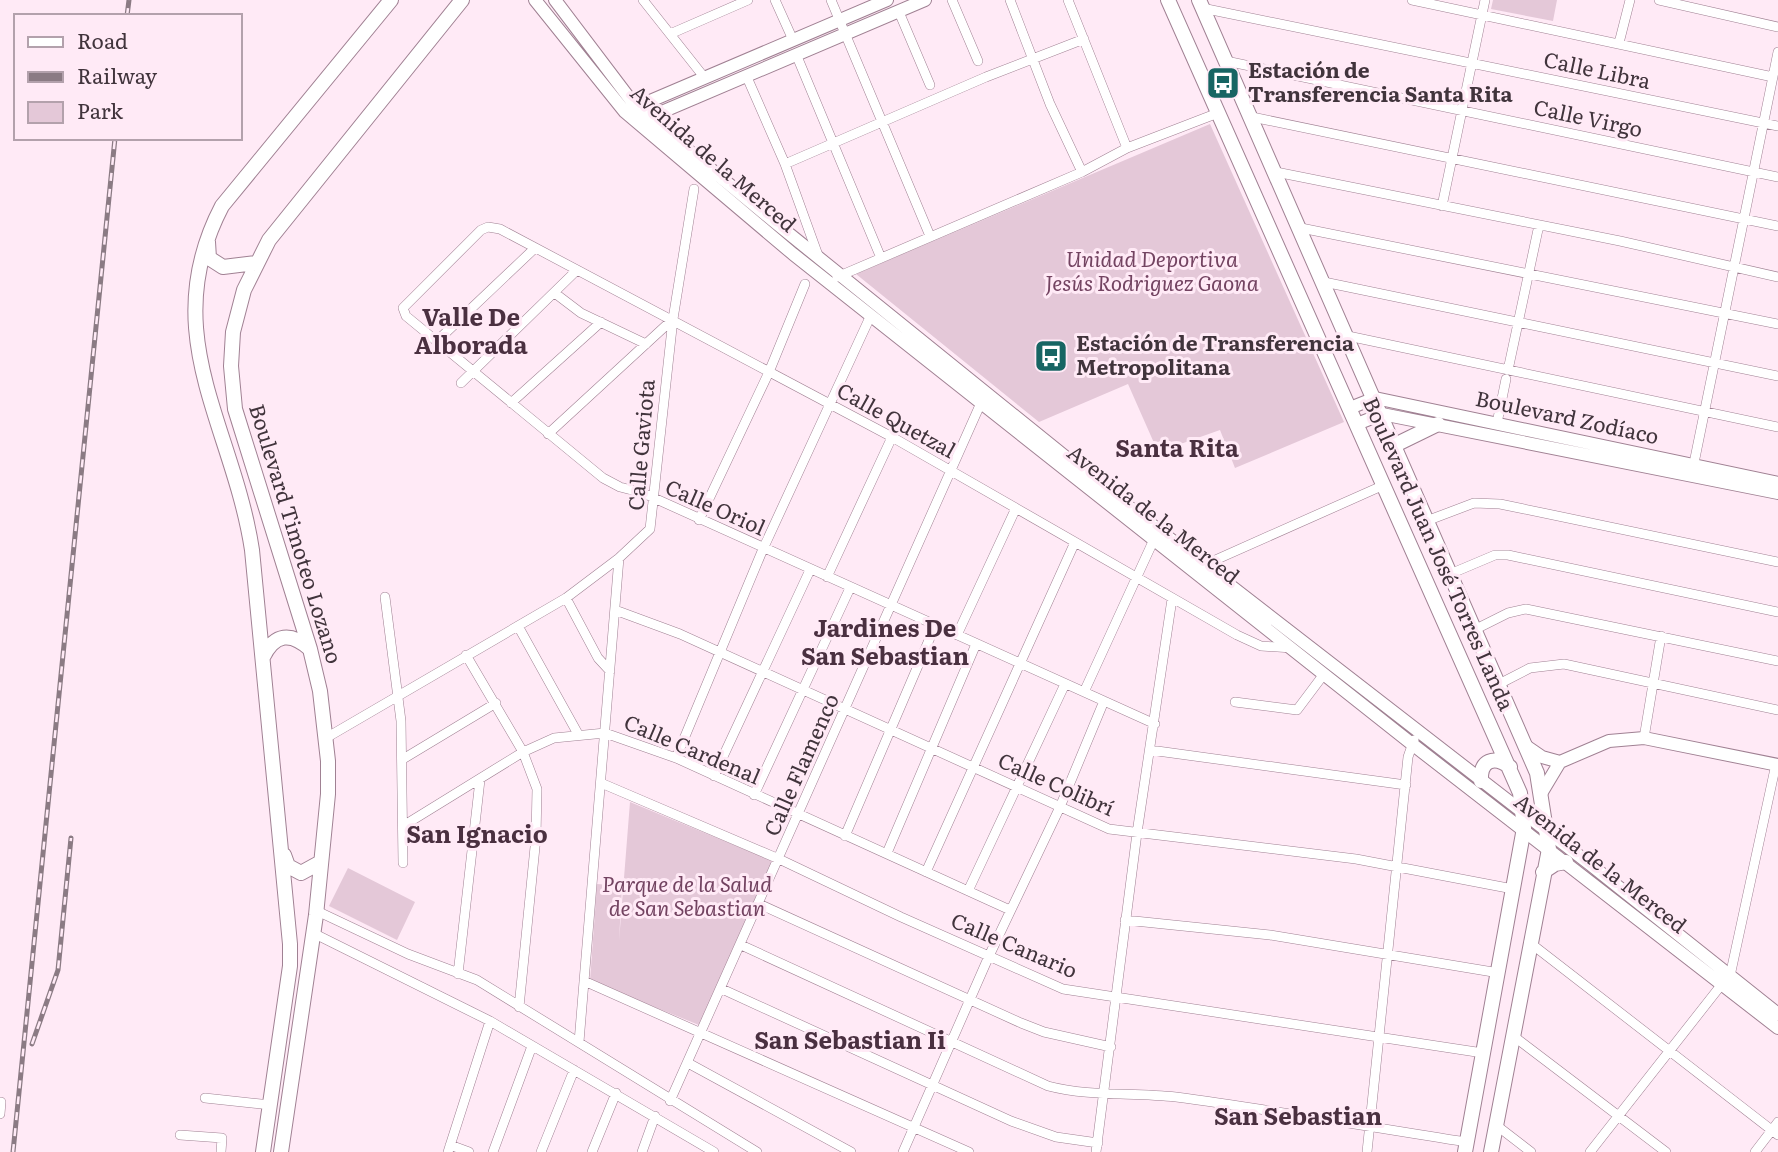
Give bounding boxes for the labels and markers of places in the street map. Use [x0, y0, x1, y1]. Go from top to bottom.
place label: Estación de Transferencia Santa Rita [1248, 53, 1514, 108]
bus stop icon: Estación de Transferencia Santa Rita [1204, 64, 1242, 102]
place label: Estación de Transferencia Metropolitana [1076, 326, 1355, 381]
bus stop icon: Estación de Transferencia Metropolitana [1032, 337, 1070, 375]

